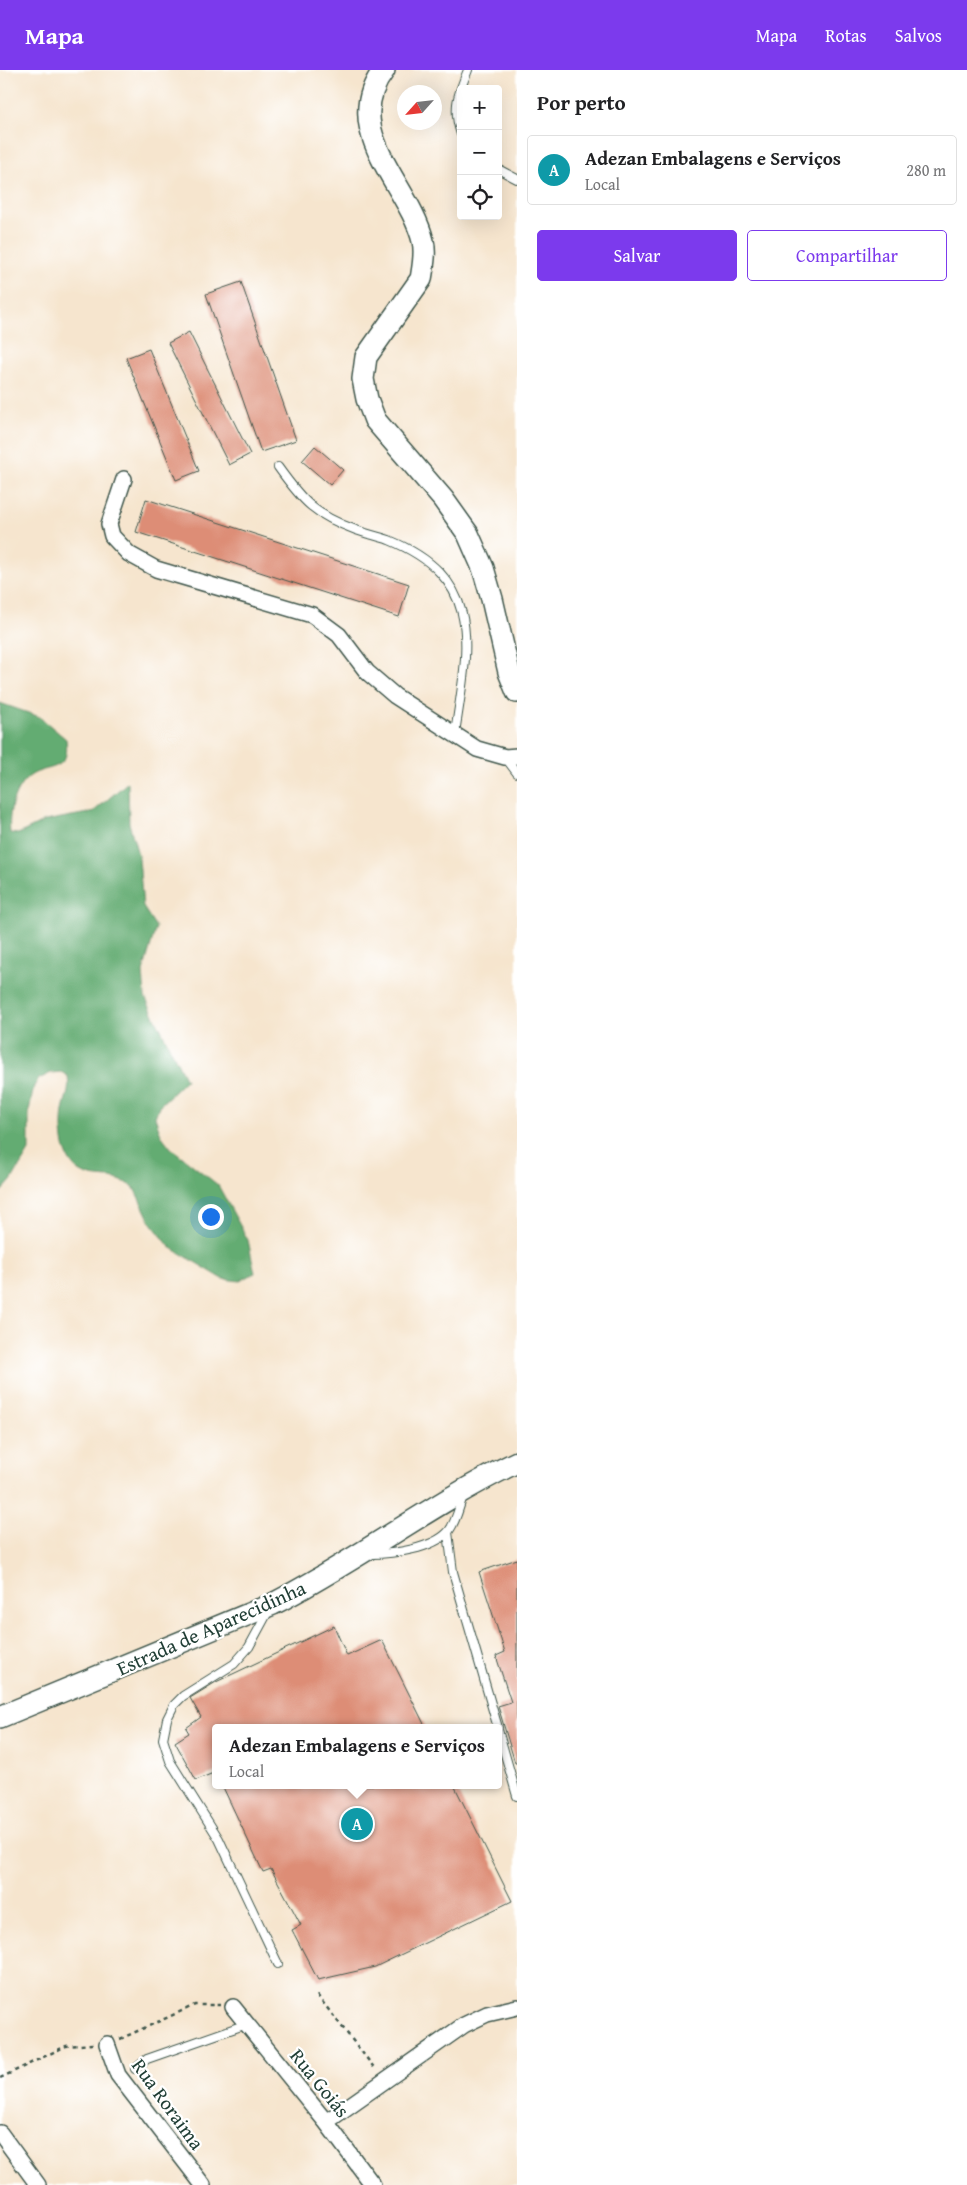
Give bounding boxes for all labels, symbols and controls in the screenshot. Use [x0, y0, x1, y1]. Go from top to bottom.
text: Mapa [25, 18, 84, 53]
text: Mapa [756, 22, 797, 49]
text: Rotas [825, 22, 867, 49]
text: Salvos [895, 22, 942, 49]
north arrow [397, 85, 442, 130]
map controls [457, 85, 502, 220]
button: + [457, 85, 502, 130]
text: Por perto [537, 87, 626, 118]
button: − [457, 130, 502, 175]
text: Adezan Embalagens e Serviços [585, 144, 841, 172]
text: A [549, 158, 559, 182]
text: 280 m [906, 158, 946, 182]
text: Local [585, 172, 620, 196]
button: locate [457, 175, 502, 220]
button: Salvar [537, 230, 737, 281]
button: Compartilhar [747, 230, 947, 281]
your location [198, 1204, 224, 1230]
street label: Estrada de Aparecidinha [112, 1573, 310, 1682]
popup [212, 1724, 502, 1789]
text: Adezan Embalagens e Serviços [229, 1731, 485, 1759]
text: Local [229, 1759, 264, 1783]
pin: A [341, 1805, 373, 1843]
street label: Rua Goiás [284, 2042, 357, 2123]
street label: Rua Roraima [125, 2052, 212, 2156]

